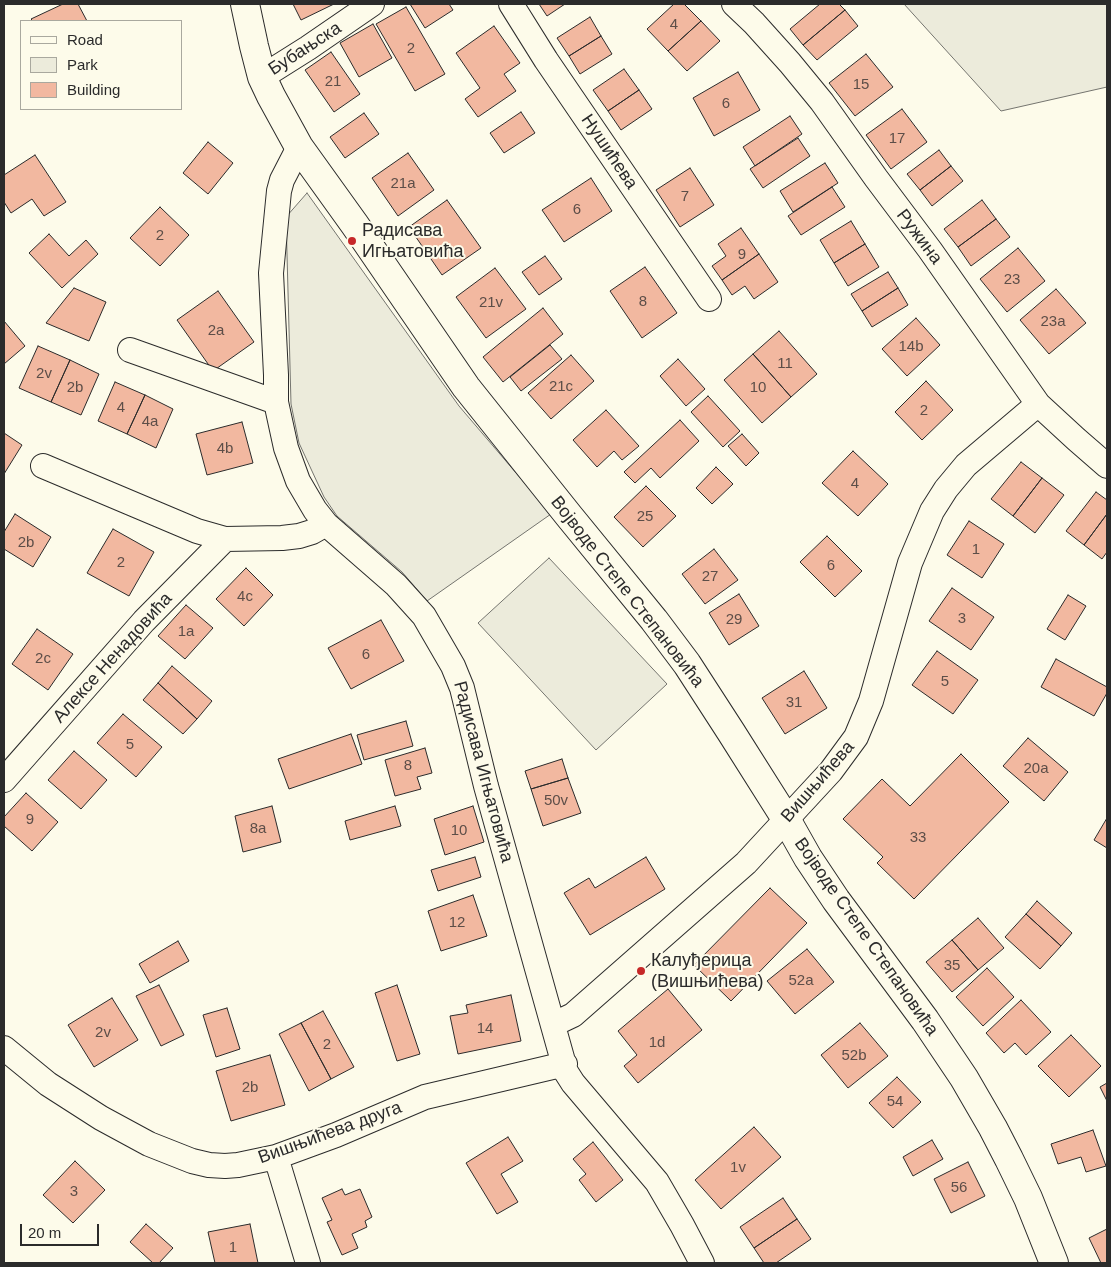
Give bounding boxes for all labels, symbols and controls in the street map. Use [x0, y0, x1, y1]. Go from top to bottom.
house number: 4 [670, 16, 678, 34]
street label: Бубањска [265, 17, 345, 81]
legend [20, 20, 182, 110]
text: Road [67, 31, 103, 48]
house number: 2 [407, 40, 415, 58]
text: Park [67, 56, 98, 73]
house number: 21 [325, 73, 341, 91]
house number: 15 [853, 76, 869, 94]
text: Building [67, 81, 120, 98]
house number: 6 [722, 95, 730, 113]
street label: Нушићева [576, 110, 642, 194]
house number: 17 [889, 130, 905, 148]
house number: 21a [390, 175, 416, 193]
house number: 7 [681, 188, 689, 206]
house number: 6 [573, 201, 581, 219]
street label: Ружина [891, 205, 947, 269]
place label: Радисава Игњатовића [362, 220, 463, 262]
house number: 2 [156, 227, 164, 245]
marker: Радисава Игњатовића [346, 235, 358, 247]
house number: 9 [738, 246, 746, 264]
house number: 23 [1004, 271, 1020, 289]
house number: 8 [639, 293, 647, 311]
house number: 21v [479, 294, 503, 312]
house number: 23a [1040, 313, 1066, 331]
house number: 2a [208, 322, 224, 340]
house number: 14b [898, 338, 924, 356]
house number: 11 [777, 355, 793, 373]
house number: 2v [36, 365, 52, 383]
house number: 21c [549, 378, 573, 396]
house number: 2b [67, 379, 83, 397]
house number: 10 [750, 379, 766, 397]
house number: 4 [117, 399, 125, 417]
house number: 2 [920, 402, 928, 420]
house number: 4a [142, 413, 158, 431]
house number: 4b [217, 440, 233, 458]
house number: 4 [851, 475, 859, 493]
street label: Војводе Степе Степановића [546, 492, 708, 692]
house number: 25 [637, 508, 653, 526]
house number: 2b [18, 534, 34, 552]
house number: 1 [972, 541, 980, 559]
house number: 2 [117, 554, 125, 572]
house number: 6 [827, 557, 835, 575]
house number: 27 [702, 568, 718, 586]
street label: Алексе Ненадовића [49, 588, 177, 728]
house number: 4c [237, 588, 253, 606]
house number: 3 [958, 610, 966, 628]
house number: 29 [726, 611, 742, 629]
house number: 1a [178, 623, 194, 641]
house number: 6 [362, 646, 370, 664]
house number: 2c [35, 650, 51, 668]
house number: 5 [941, 673, 949, 691]
street label: Радисава Игњатовића [448, 679, 518, 865]
house number: 31 [786, 694, 802, 712]
house number: 5 [126, 736, 134, 754]
street label: Вишњићева [777, 737, 859, 827]
house number: 8 [404, 757, 412, 775]
house number: 20a [1023, 760, 1049, 778]
house number: 50v [544, 792, 568, 810]
house number: 9 [26, 811, 34, 829]
house number: 8a [250, 820, 266, 838]
house number: 10 [451, 822, 467, 840]
house number: 33 [910, 829, 926, 847]
street label: Војводе Степе Степановића [789, 834, 943, 1040]
house number: 12 [449, 914, 465, 932]
place label: Калуђерица (Вишњићева) [651, 950, 764, 992]
house number: 35 [944, 957, 960, 975]
marker: Калуђерица (Вишњићева) [635, 965, 647, 977]
house number: 52a [788, 972, 814, 990]
house number: 14 [477, 1020, 493, 1038]
house number: 2v [95, 1024, 111, 1042]
house number: 1d [649, 1034, 665, 1052]
house number: 2 [323, 1036, 331, 1054]
house number: 52b [841, 1047, 867, 1065]
house number: 2b [242, 1079, 258, 1097]
house number: 54 [887, 1093, 903, 1111]
street label: Вишњићева друга [255, 1097, 405, 1169]
house number: 1v [730, 1159, 746, 1177]
house number: 56 [951, 1179, 967, 1197]
house number: 3 [70, 1183, 78, 1201]
scale bar [22, 1214, 101, 1246]
text: 20 m [28, 1224, 61, 1241]
house number: 1 [229, 1239, 237, 1257]

